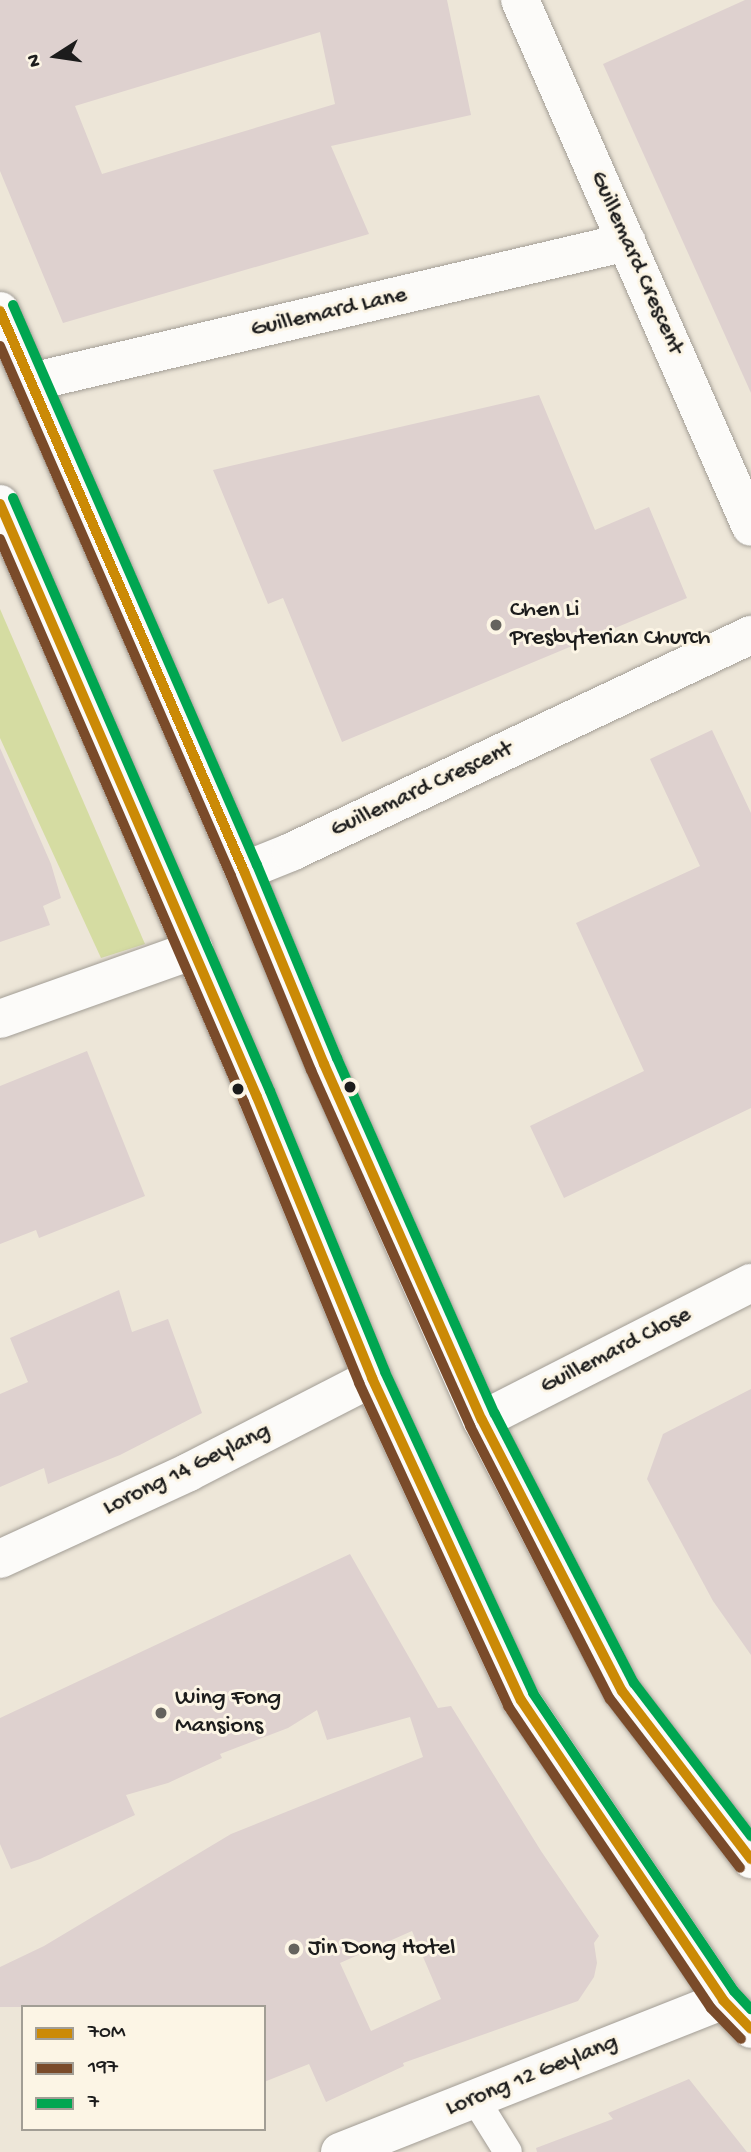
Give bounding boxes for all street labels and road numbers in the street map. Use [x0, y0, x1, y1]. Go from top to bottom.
street label: Guillemard Crescent [583, 167, 689, 359]
street label: Guillemard Lane [248, 281, 410, 345]
street label: Guillemard Crescent [326, 735, 518, 845]
street label: Guillemard Close [536, 1301, 696, 1401]
street label: Lorong 14 Geylang [99, 1417, 275, 1523]
street label: Lorong 12 Geylang [442, 2028, 622, 2124]

